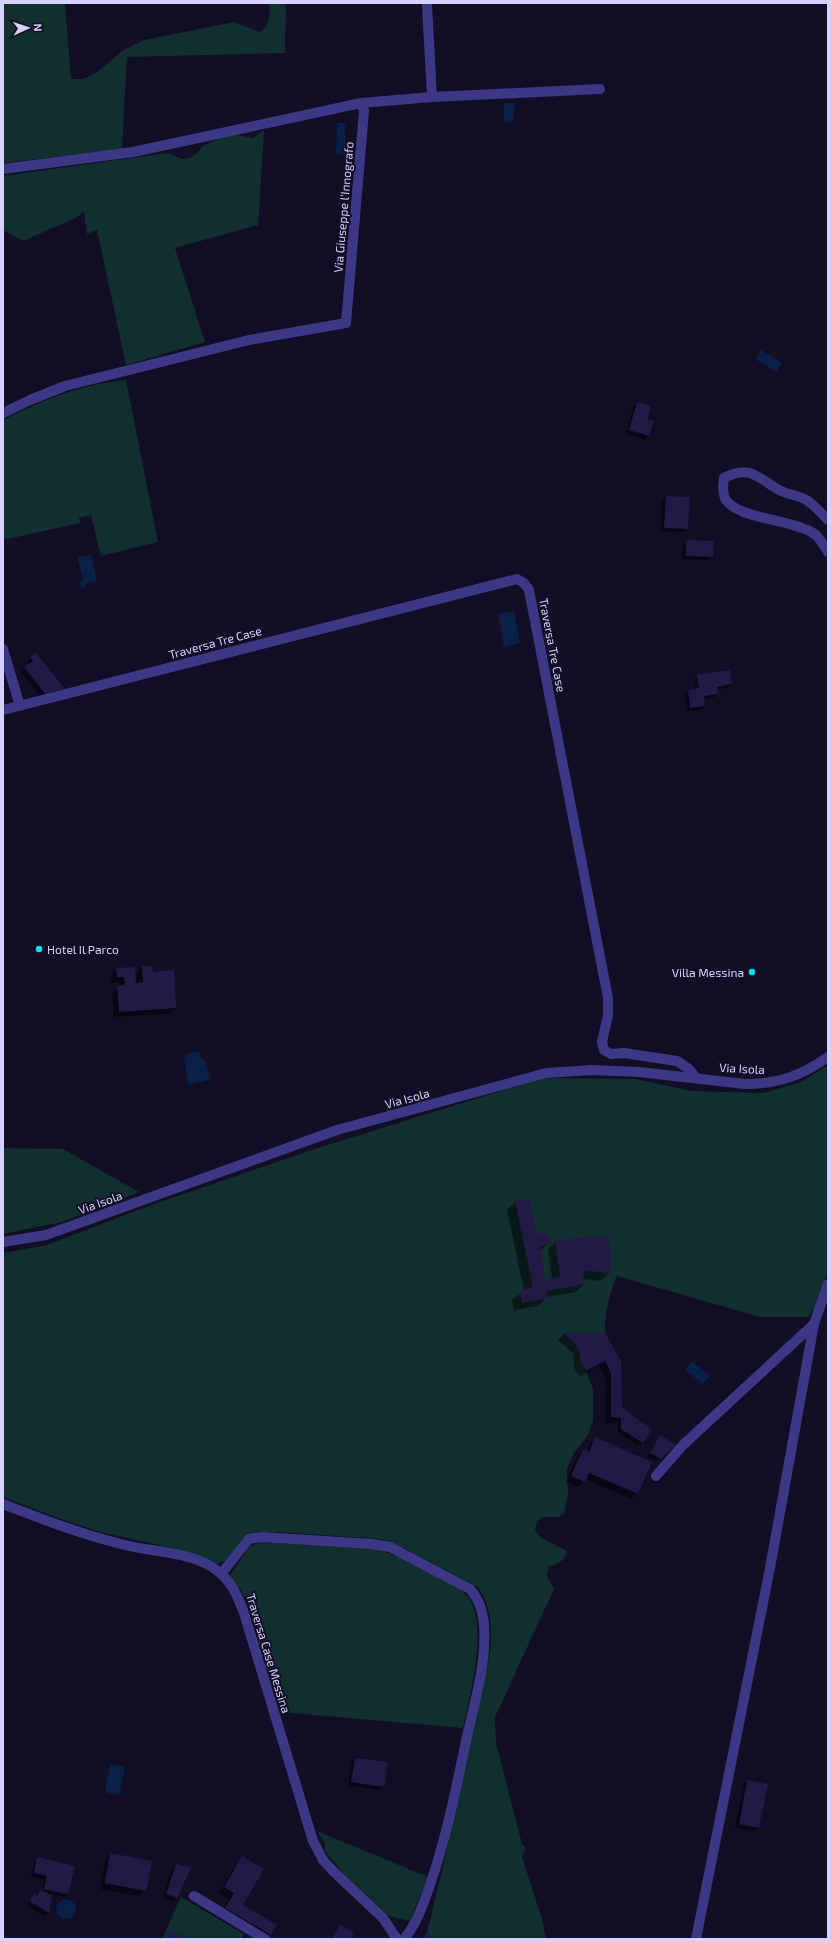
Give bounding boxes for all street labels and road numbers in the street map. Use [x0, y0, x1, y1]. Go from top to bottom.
street label: Via Giuseppe l'Innografo [330, 141, 356, 273]
street label: Traversa Tre Case [537, 597, 569, 693]
street label: Traversa Tre Case [167, 623, 263, 661]
street label: Via Isola [719, 1060, 765, 1076]
street label: Via Isola [383, 1085, 431, 1111]
street label: Via Isola [76, 1188, 124, 1216]
street label: Traversa Case Messina [244, 1591, 294, 1715]

